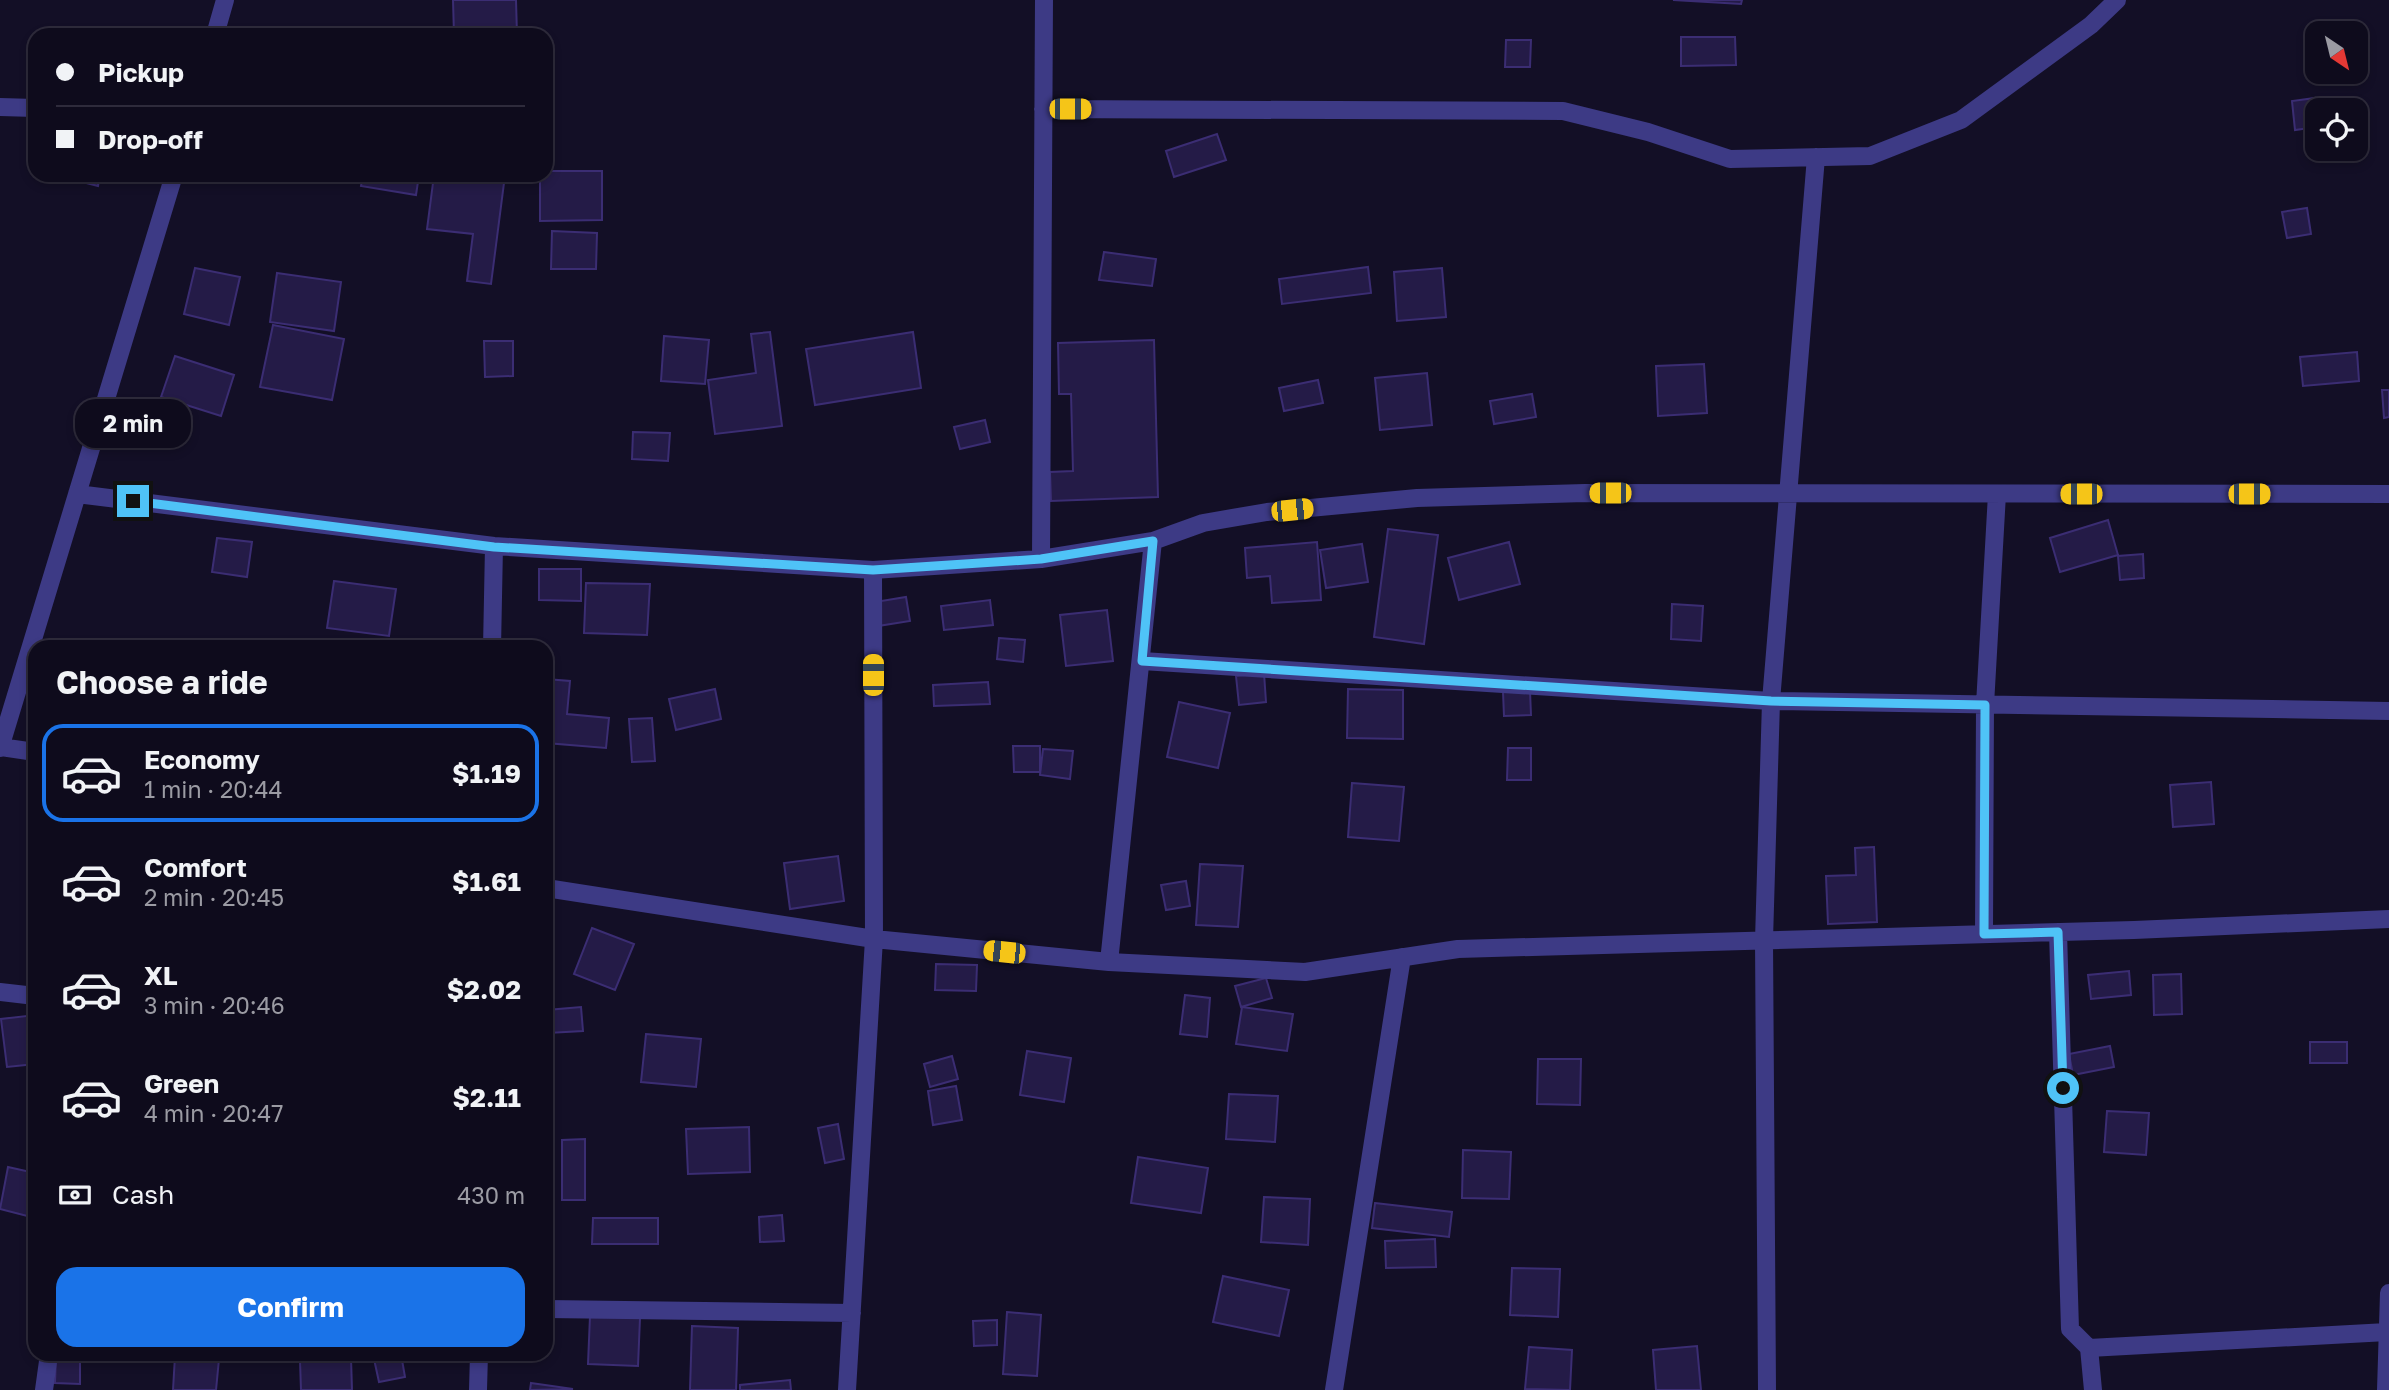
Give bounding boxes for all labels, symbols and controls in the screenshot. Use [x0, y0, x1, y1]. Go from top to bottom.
north arrow [2305, 21, 2368, 84]
map controls [2305, 21, 2368, 161]
text: Pickup [98, 57, 184, 88]
button: locate [2305, 98, 2368, 161]
car [1050, 99, 1092, 120]
text: Drop-off [98, 124, 203, 155]
callout: 2 min [75, 400, 191, 448]
text: 2 min [103, 409, 163, 437]
car [1590, 483, 1632, 504]
car [2061, 484, 2103, 505]
car [2229, 484, 2271, 505]
route end [117, 485, 149, 517]
car [1271, 497, 1314, 523]
car [863, 654, 884, 696]
text: Choose a ride [56, 663, 268, 701]
icon: car [60, 742, 123, 805]
text: Economy [144, 744, 260, 775]
text: $1.19 [452, 758, 521, 789]
text: 1 min · 20:44 [144, 775, 283, 803]
icon: car [60, 850, 123, 913]
text: Comfort [144, 852, 247, 883]
text: $1.61 [452, 866, 521, 897]
text: 2 min · 20:45 [144, 883, 284, 911]
car [983, 939, 1026, 965]
icon: car [60, 958, 123, 1021]
text: XL [144, 960, 178, 991]
text: $2.02 [447, 974, 521, 1005]
text: 3 min · 20:46 [144, 991, 285, 1019]
icon: car [60, 1066, 123, 1129]
text: Green [144, 1068, 219, 1099]
route start [2047, 1072, 2079, 1104]
text: $2.11 [453, 1082, 521, 1113]
text: 4 min · 20:47 [144, 1099, 284, 1127]
icon: cash [56, 1176, 94, 1214]
text: Cash [112, 1179, 174, 1210]
text: 430 m [457, 1181, 525, 1209]
button: Confirm [56, 1267, 525, 1347]

